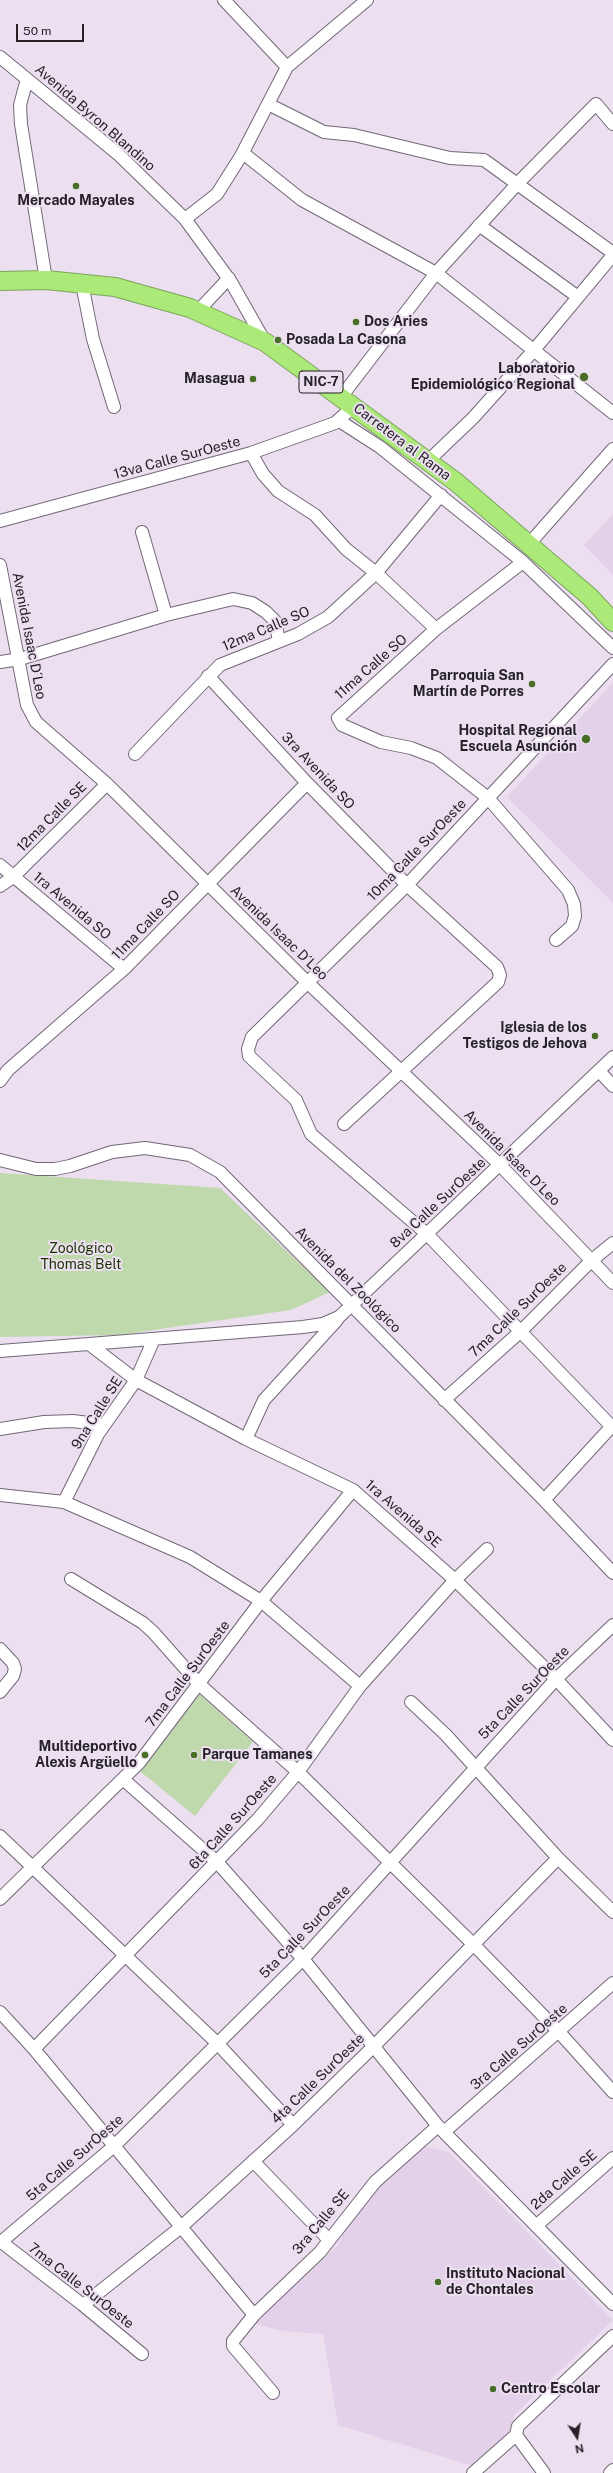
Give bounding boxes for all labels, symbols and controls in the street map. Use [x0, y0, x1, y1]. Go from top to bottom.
scale bar [18, 16, 86, 42]
text: 50 m [23, 24, 51, 38]
street label: Avenida Byron Blandino [31, 61, 159, 175]
marker: Mercado Mayales [71, 181, 81, 191]
place label: Mercado Mayales [17, 193, 135, 209]
place label: Dos Aries [364, 314, 428, 330]
marker: Dos Aries [351, 317, 361, 327]
place label: Posada La Casona [286, 332, 406, 348]
marker: Posada La Casona [273, 335, 283, 345]
place label: Laboratorio Epidemiológico Regional [411, 361, 575, 394]
place label: Masagua [184, 371, 245, 387]
road number: NIC-7 [299, 371, 343, 393]
marker: Laboratorio Epidemiológico Regional [578, 371, 590, 383]
marker: Masagua [248, 374, 258, 384]
street label: Carretera al Rama [350, 400, 454, 484]
street label: 13va Calle SurOeste [112, 433, 242, 483]
street label: Avenida Isaac D´Leo [8, 571, 50, 701]
street label: 12ma Calle SO [220, 603, 312, 655]
street label: 11ma Calle SO [331, 631, 411, 703]
place label: Parroquia San Martín de Porres [413, 668, 524, 700]
marker: Parroquia San Martín de Porres [527, 679, 537, 689]
place label: Hospital Regional Escuela Asunción [458, 723, 577, 756]
street label: 3ra Avenida SO [278, 729, 358, 813]
marker: Hospital Regional Escuela Asunción [580, 733, 592, 745]
street label: 12ma Calle SE [14, 779, 90, 855]
street label: 10ma Calle SurOeste [364, 796, 470, 904]
street label: 1ra Avenida SO [30, 869, 114, 943]
street label: Avenida Isaac D´Leo [227, 882, 331, 984]
street label: 11ma Calle SO [108, 887, 184, 963]
place label: Iglesia de los Testigos de Jehova [463, 1020, 587, 1052]
marker: Iglesia de los Testigos de Jehova [590, 1031, 600, 1041]
street label: Avenida Isaac D´Leo [460, 1106, 564, 1210]
street label: 8va Calle SurOeste [387, 1154, 489, 1252]
street label: Avenida del Zoológico [292, 1224, 404, 1336]
park label: Zoológico Thomas Belt [40, 1241, 122, 1274]
street label: 7ma Calle SurOeste [466, 1259, 570, 1361]
street label: 9na Calle SE [68, 1374, 126, 1452]
street label: 1ra Avenida SE [362, 1476, 444, 1552]
street label: 7ma Calle SurOeste [142, 1617, 234, 1731]
street label: 5ta Calle SurOeste [475, 1643, 573, 1743]
place label: Multideportivo Alexis Argüello [35, 1739, 137, 1772]
place label: Parque Tamanes [202, 1747, 313, 1763]
marker: Multideportivo Alexis Argüello [140, 1750, 150, 1760]
marker: Parque Tamanes [189, 1750, 199, 1760]
street label: 6ta Calle SurOeste [186, 1771, 280, 1873]
street label: 5ta Calle SurOeste [256, 1882, 354, 1982]
street label: 3ra Calle SurOeste [467, 2000, 571, 2094]
street label: 4ta Calle SurOeste [268, 2030, 368, 2128]
street label: 5ta Calle SurOeste [23, 2111, 127, 2205]
street label: 2da Calle SE [527, 2147, 601, 2213]
street label: 3ra Calle SE [289, 2186, 353, 2258]
street label: 7ma Calle SurOeste [25, 2240, 137, 2332]
place label: Instituto Nacional de Chontales [446, 2266, 565, 2298]
marker: Instituto Nacional de Chontales [433, 2277, 443, 2287]
place label: Centro Escolar [501, 2381, 600, 2397]
marker: Centro Escolar [488, 2384, 498, 2394]
north arrow [557, 2417, 597, 2457]
text: N [574, 2442, 585, 2456]

